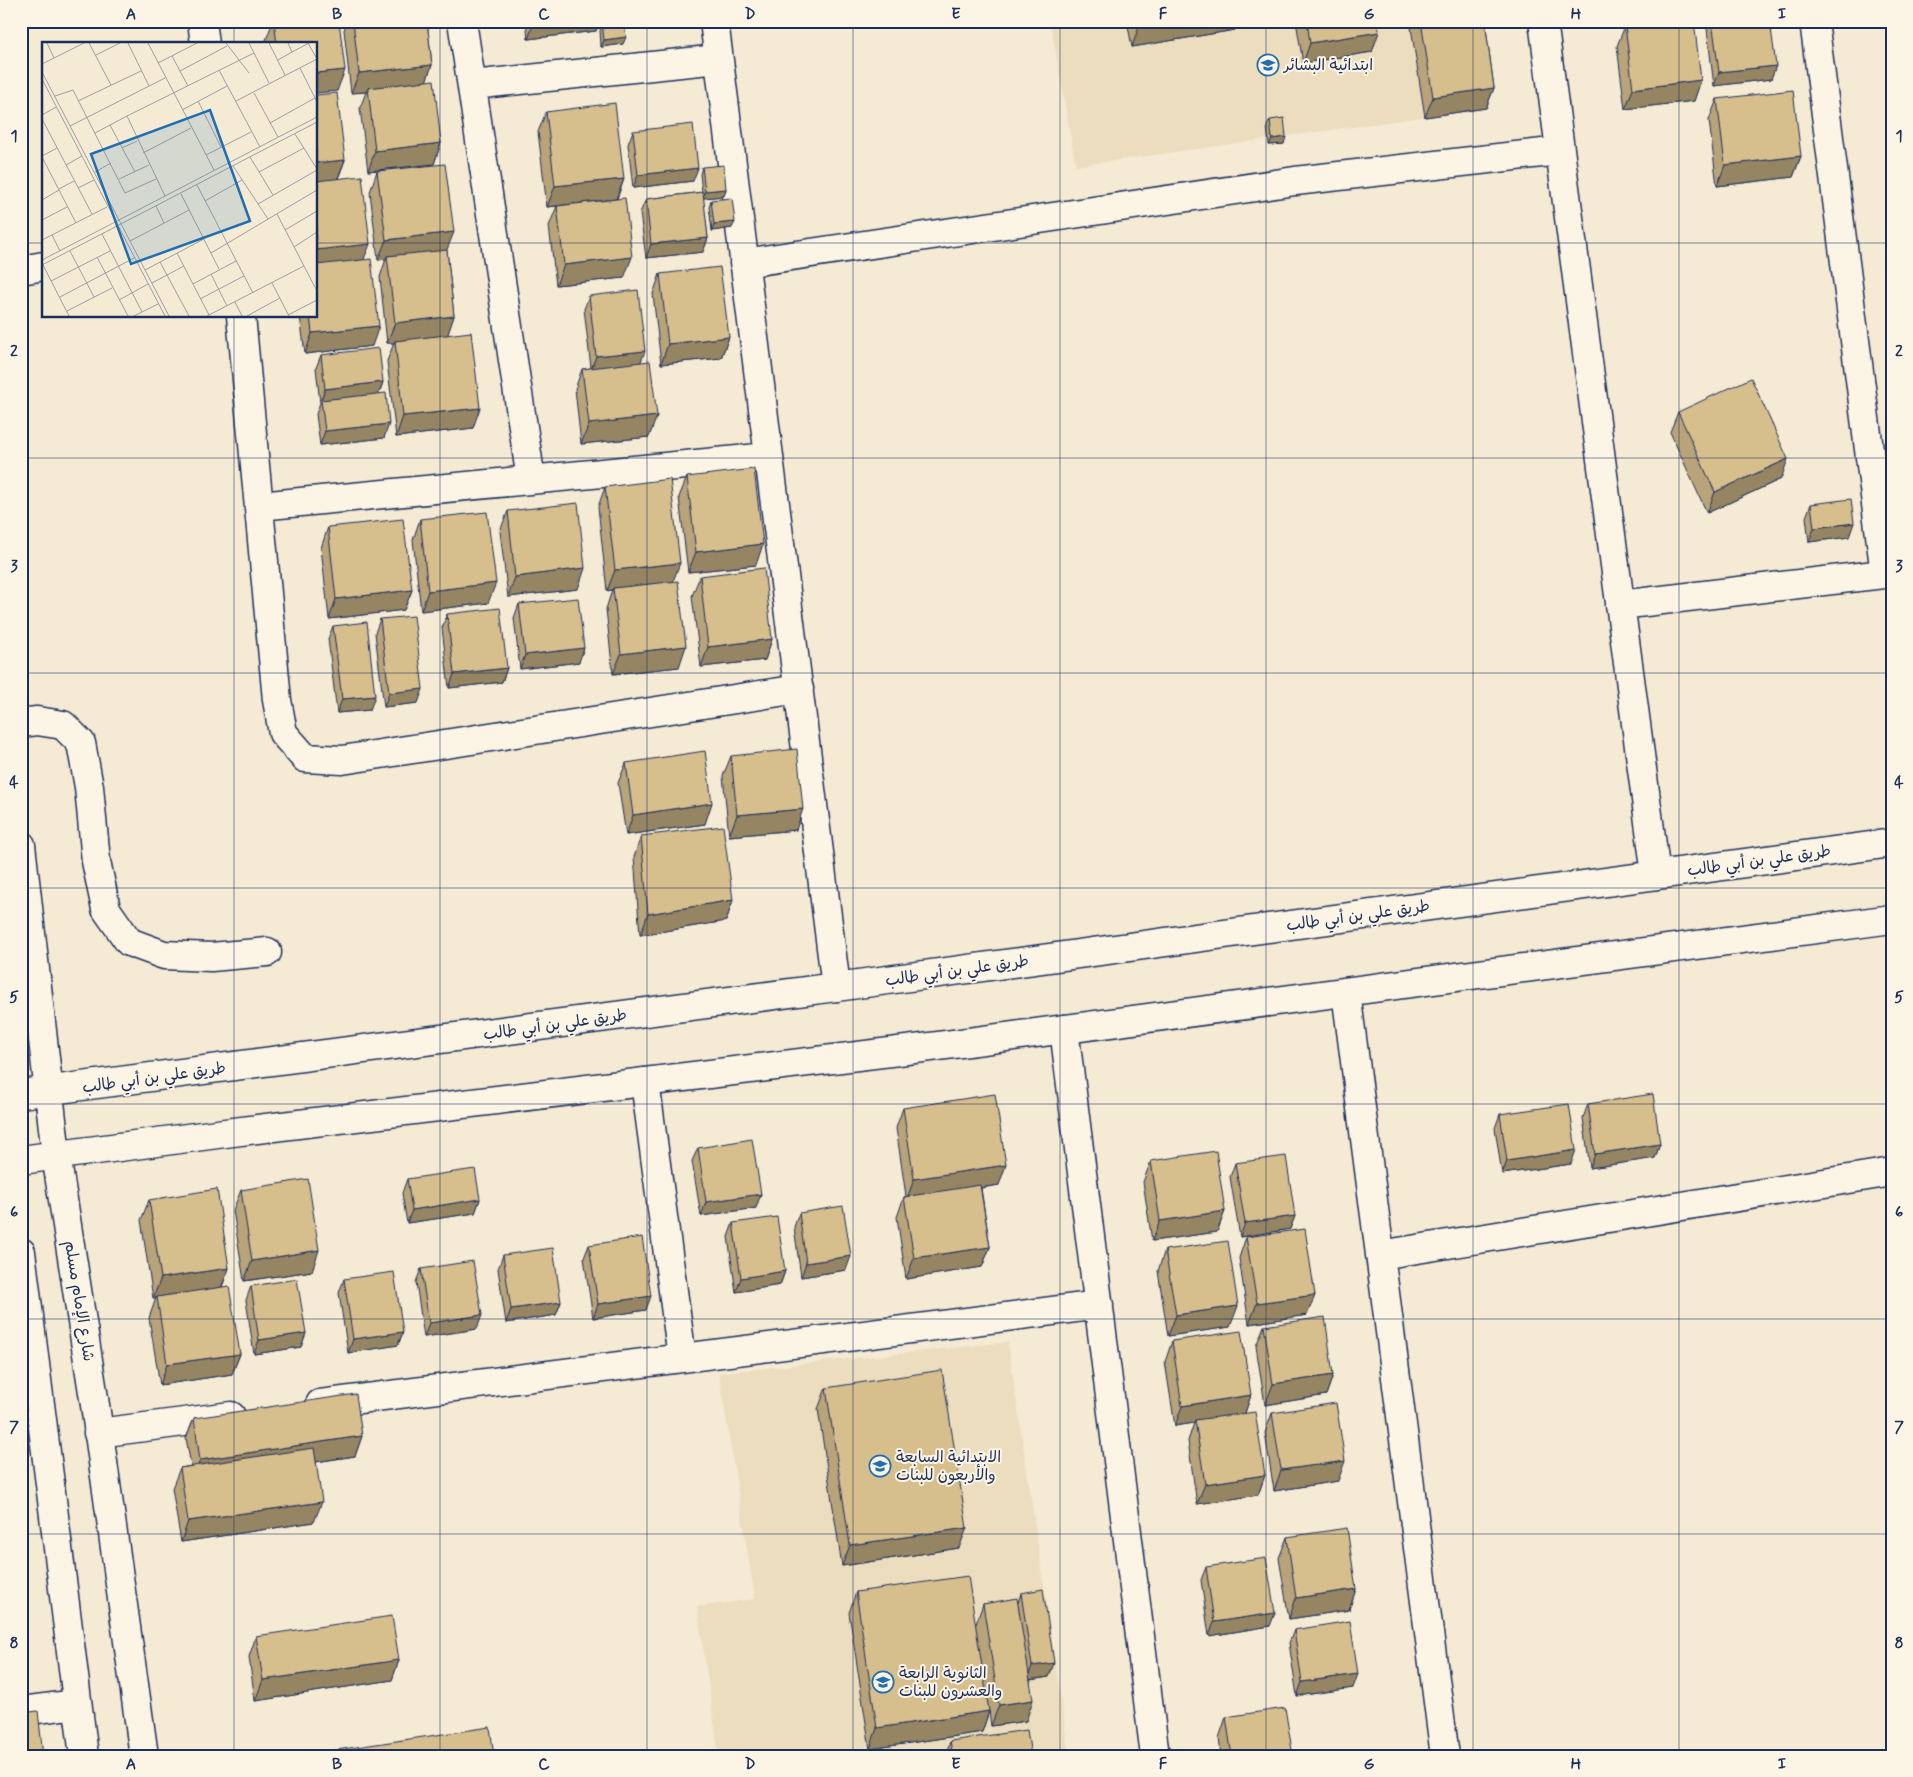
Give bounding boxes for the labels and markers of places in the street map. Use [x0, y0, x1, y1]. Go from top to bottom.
school or university icon: ابتدائية البشائر [1256, 53, 1280, 77]
place label: ابتدائية البشائر [1282, 55, 1373, 76]
place label: الابتدائية السابعة والأربعون للبنات [896, 1447, 1001, 1486]
school or university icon: الابتدائية السابعة والأربعون للبنات [868, 1454, 892, 1478]
place label: الثانوية الرابعة والعشرون للبنات [899, 1663, 1002, 1702]
school or university icon: الثانوية الرابعة والعشرون للبنات [871, 1670, 895, 1694]

